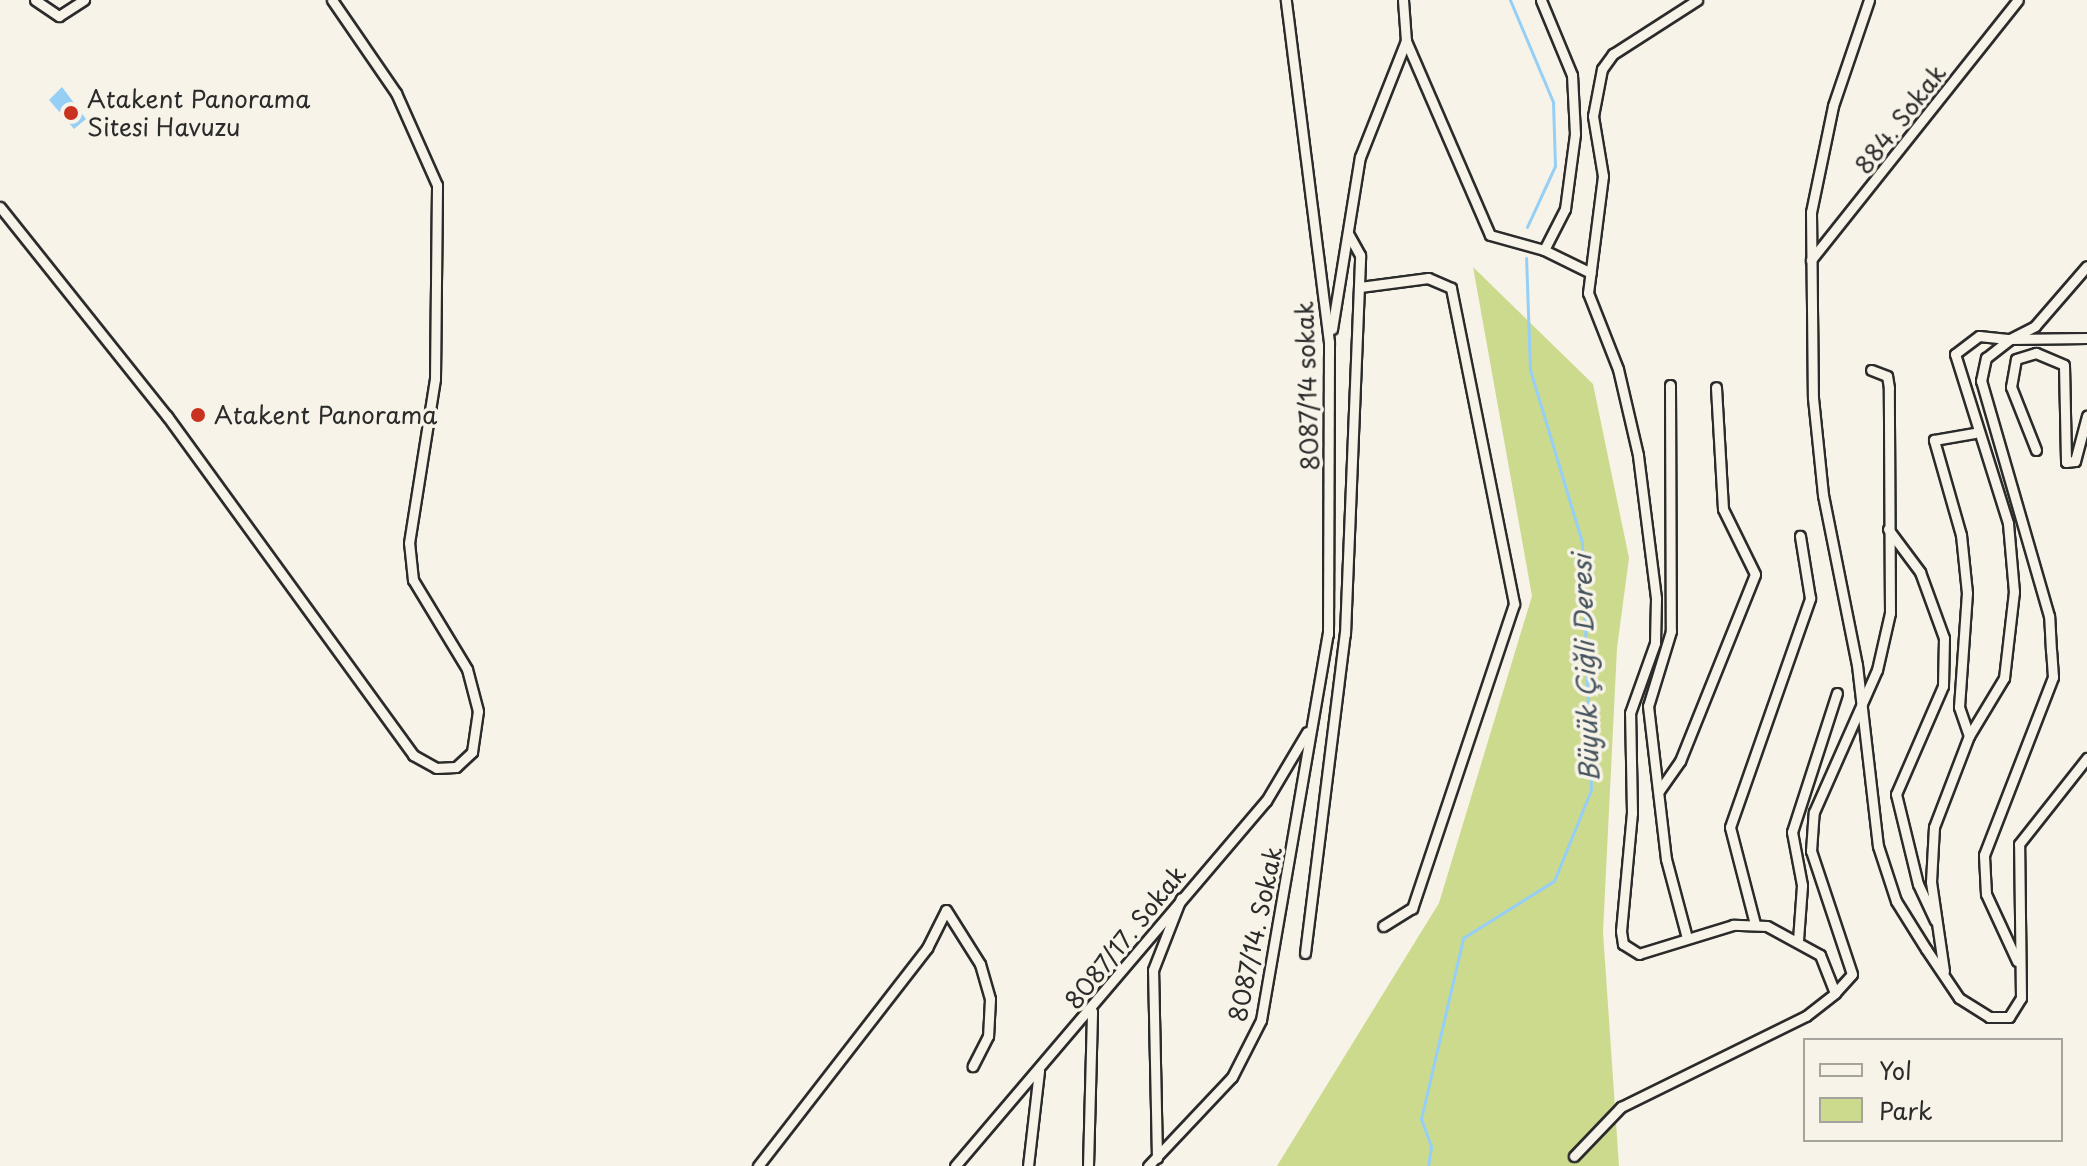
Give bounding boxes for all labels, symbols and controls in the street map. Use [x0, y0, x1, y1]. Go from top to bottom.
street label: 884. Sokak [1848, 58, 1952, 180]
place label: Atakent Panorama Sitesi Havuzu [87, 85, 310, 141]
marker: Atakent Panorama Sitesi Havuzu [62, 104, 80, 122]
street label: 8087/14 sokak [1290, 300, 1324, 472]
place label: Atakent Panorama [214, 401, 437, 429]
marker: Atakent Panorama [189, 406, 207, 424]
water label: Büyük Çiğli Deresi [1565, 552, 1605, 784]
street label: 8087/14. Sokak [1222, 842, 1288, 1026]
street label: 8087/17. Sokak [1058, 858, 1192, 1016]
legend [1803, 1038, 2063, 1142]
text: Yol [1879, 1052, 1912, 1088]
text: Park [1879, 1092, 1933, 1128]

